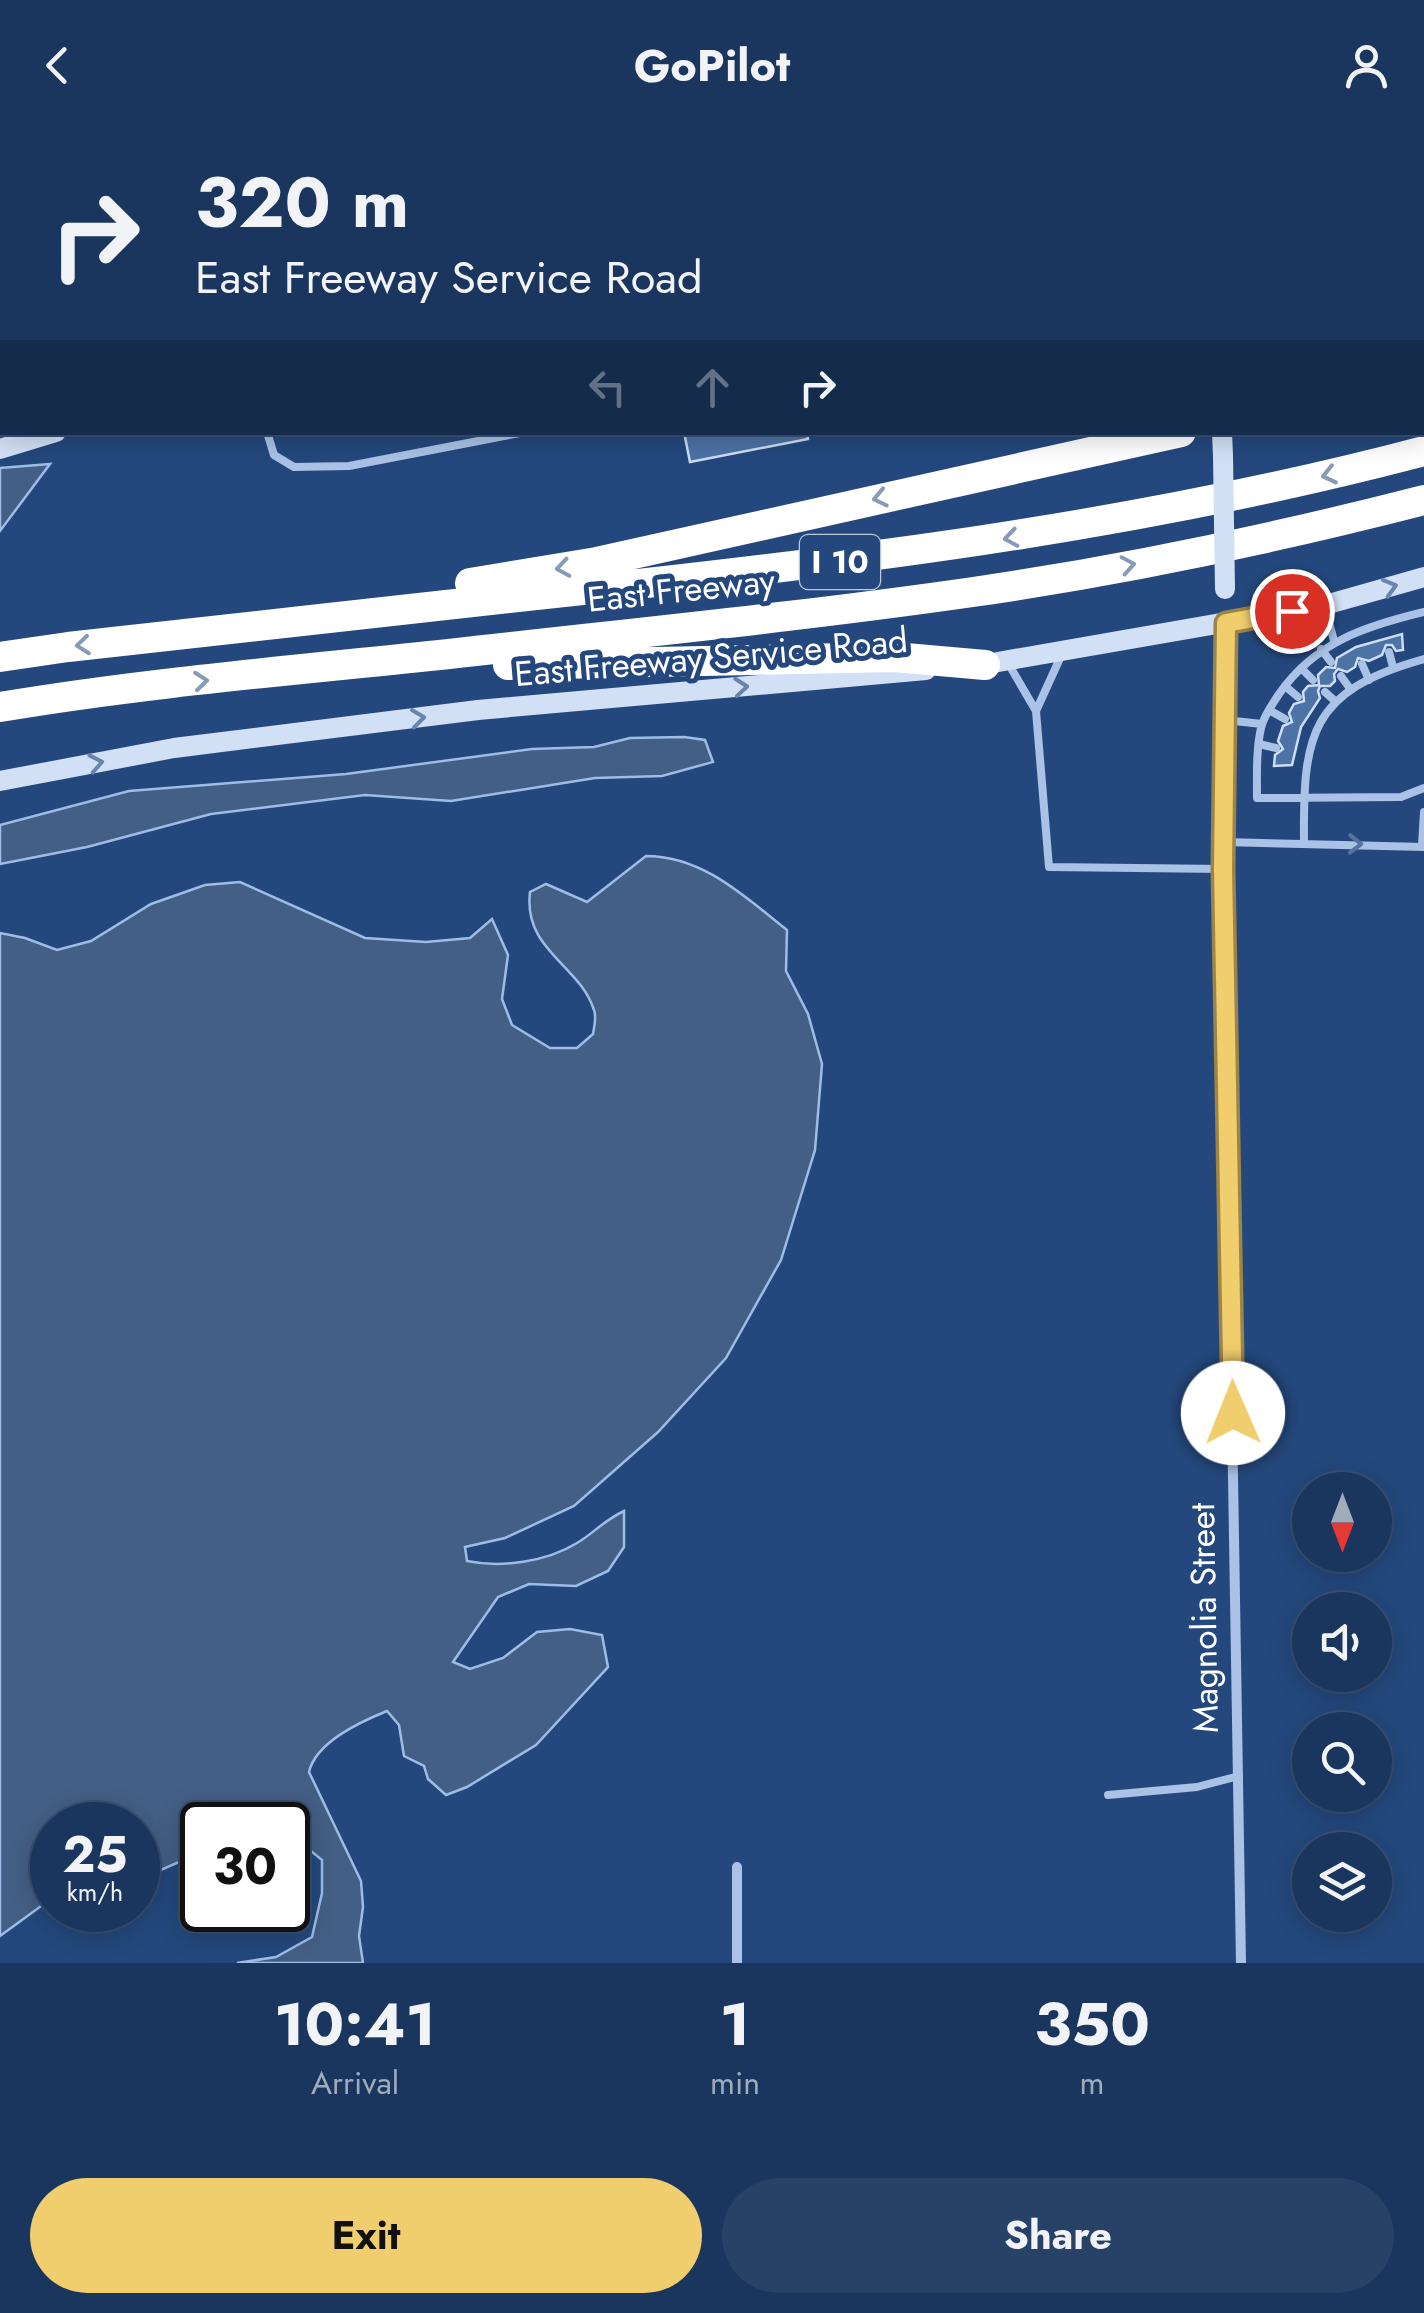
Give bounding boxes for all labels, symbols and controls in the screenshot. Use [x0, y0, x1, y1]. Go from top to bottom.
text: GoPilot [634, 33, 790, 98]
icon: back [30, 38, 85, 93]
icon: person [1339, 38, 1394, 93]
text: 320 m [195, 152, 409, 253]
icon: right [30, 170, 160, 300]
text: East Freeway Service Road [195, 245, 703, 310]
icon: left [580, 360, 635, 415]
icon: ahead [685, 360, 740, 415]
icon: right [790, 360, 845, 415]
one-way arrow [1321, 463, 1338, 484]
one-way arrow [872, 487, 889, 508]
one-way arrow [1002, 527, 1019, 548]
road number: I 10 [800, 535, 880, 589]
street label: East Freeway [585, 555, 778, 625]
one-way arrow [1120, 555, 1136, 576]
one-way arrow [555, 557, 571, 578]
pin [1250, 569, 1335, 654]
one-way arrow [1381, 578, 1398, 599]
icon: arrive [1265, 584, 1320, 639]
street label: East Freeway Service Road [512, 615, 910, 699]
one-way arrow [75, 634, 91, 655]
one-way arrow [193, 670, 209, 692]
one-way arrow [733, 676, 749, 698]
one-way arrow [409, 708, 426, 729]
one-way arrow [87, 753, 104, 774]
one-way arrow [1348, 833, 1364, 855]
position arrow [1181, 1361, 1285, 1465]
north arrow [1292, 1472, 1392, 1572]
map controls [1292, 1472, 1392, 1932]
street label: Magnolia Street [1177, 1502, 1231, 1734]
button: sound [1292, 1592, 1392, 1692]
button: search [1292, 1712, 1392, 1812]
speed limit sign: 30 [180, 1802, 310, 1932]
text: 25 [62, 1818, 128, 1891]
button: layers [1292, 1832, 1392, 1932]
text: km/h [67, 1874, 123, 1910]
text: 10:41 [274, 1981, 436, 2068]
text: 1 [720, 1981, 750, 2068]
text: 350 [1034, 1981, 1150, 2068]
text: Arrival [311, 2060, 399, 2106]
text: min [710, 2060, 760, 2106]
text: m [1080, 2060, 1105, 2106]
button: Exit [30, 2178, 702, 2293]
button: Share [722, 2178, 1394, 2293]

